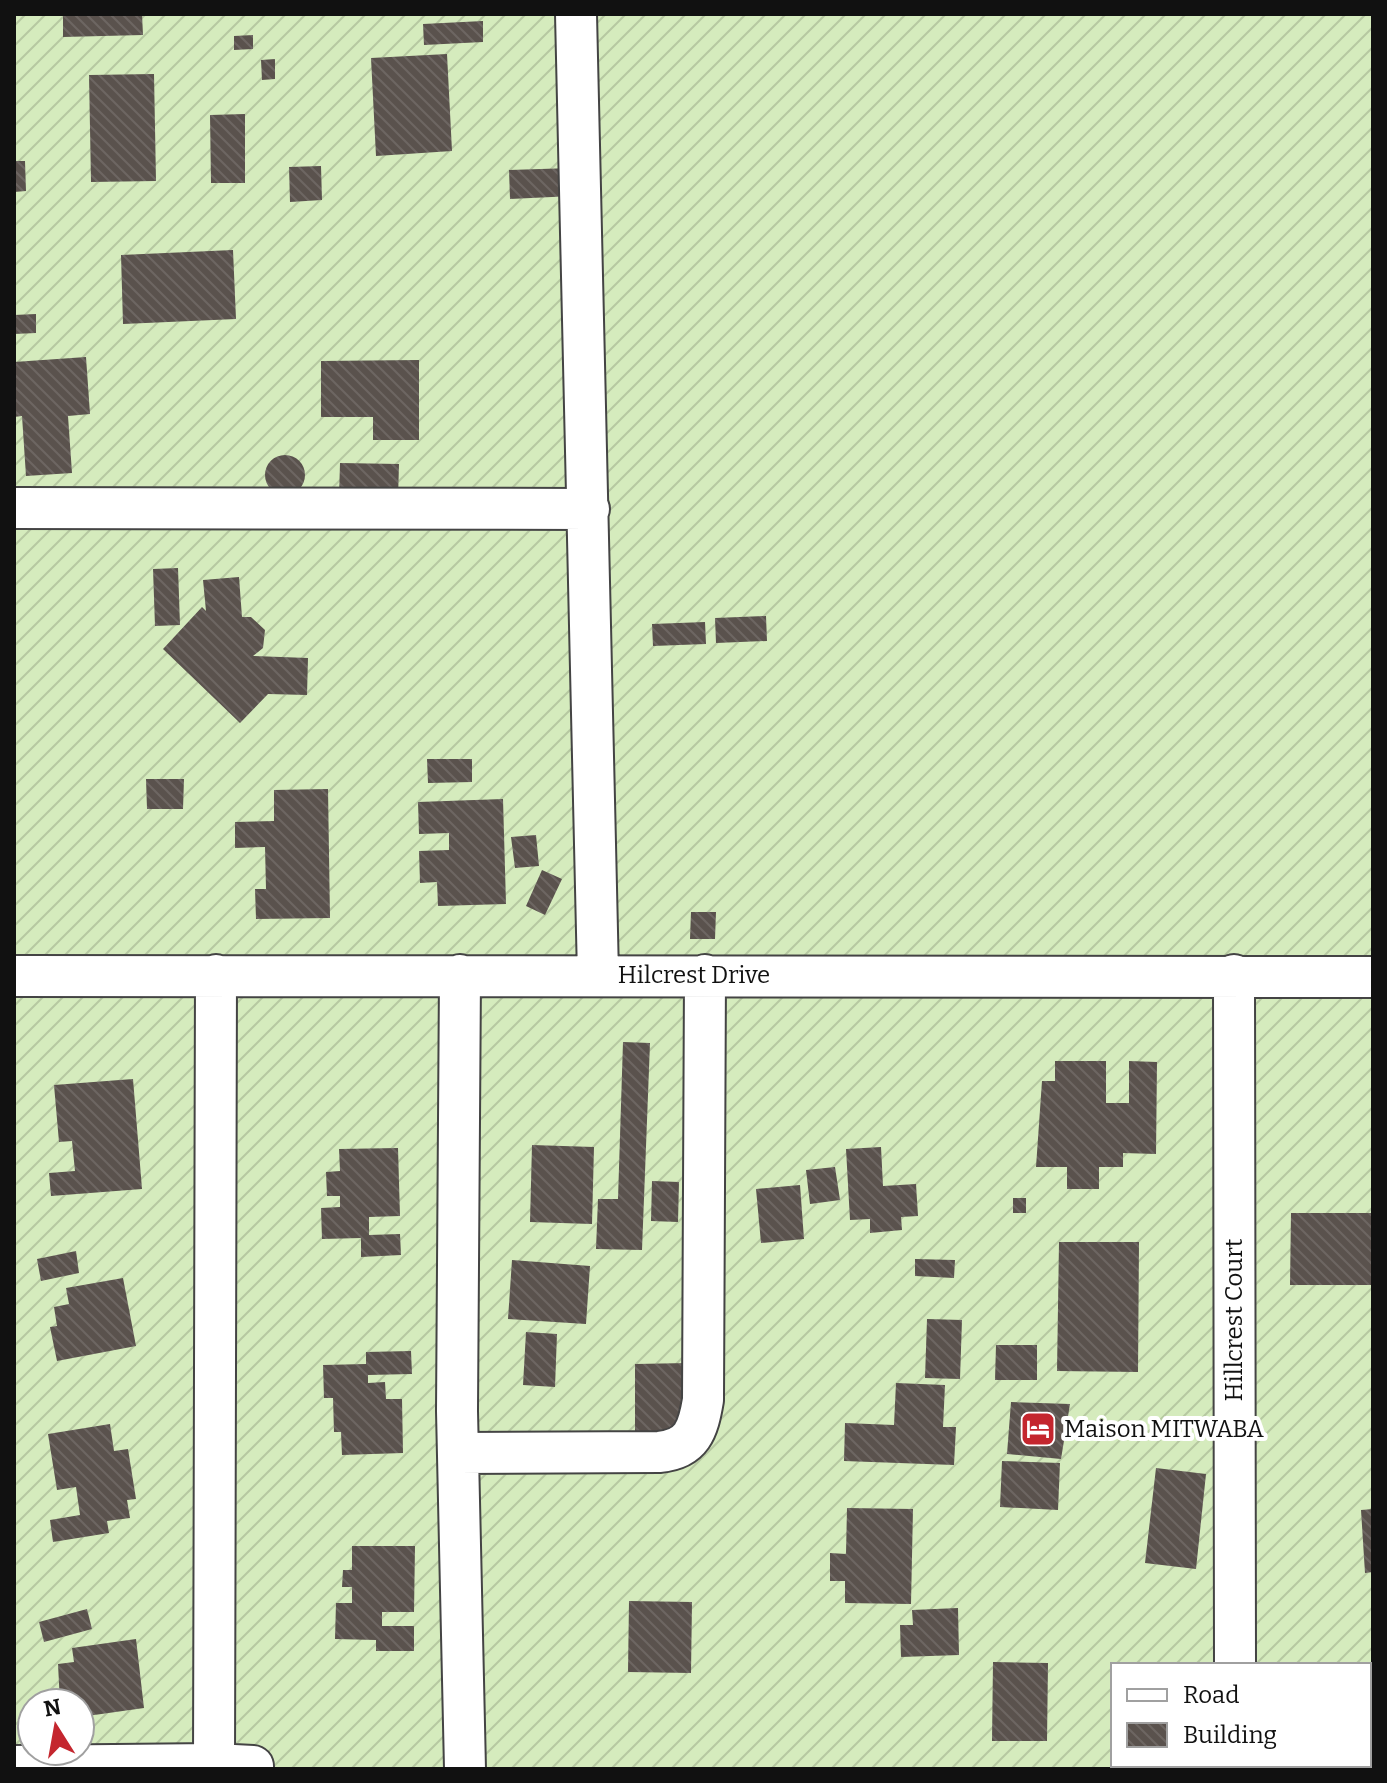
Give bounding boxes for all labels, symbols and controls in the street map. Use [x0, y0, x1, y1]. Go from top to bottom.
street label: Hilcrest Drive [618, 961, 770, 989]
street label: Hillcrest Court [1220, 1238, 1248, 1402]
hotel icon: Maison MITWABA [1019, 1410, 1057, 1448]
place label: Maison MITWABA [1064, 1415, 1264, 1443]
legend [1111, 1663, 1371, 1767]
text: Road [1183, 1681, 1239, 1709]
north arrow [16, 1687, 96, 1767]
text: N [41, 1693, 63, 1723]
text: Building [1183, 1721, 1277, 1749]

